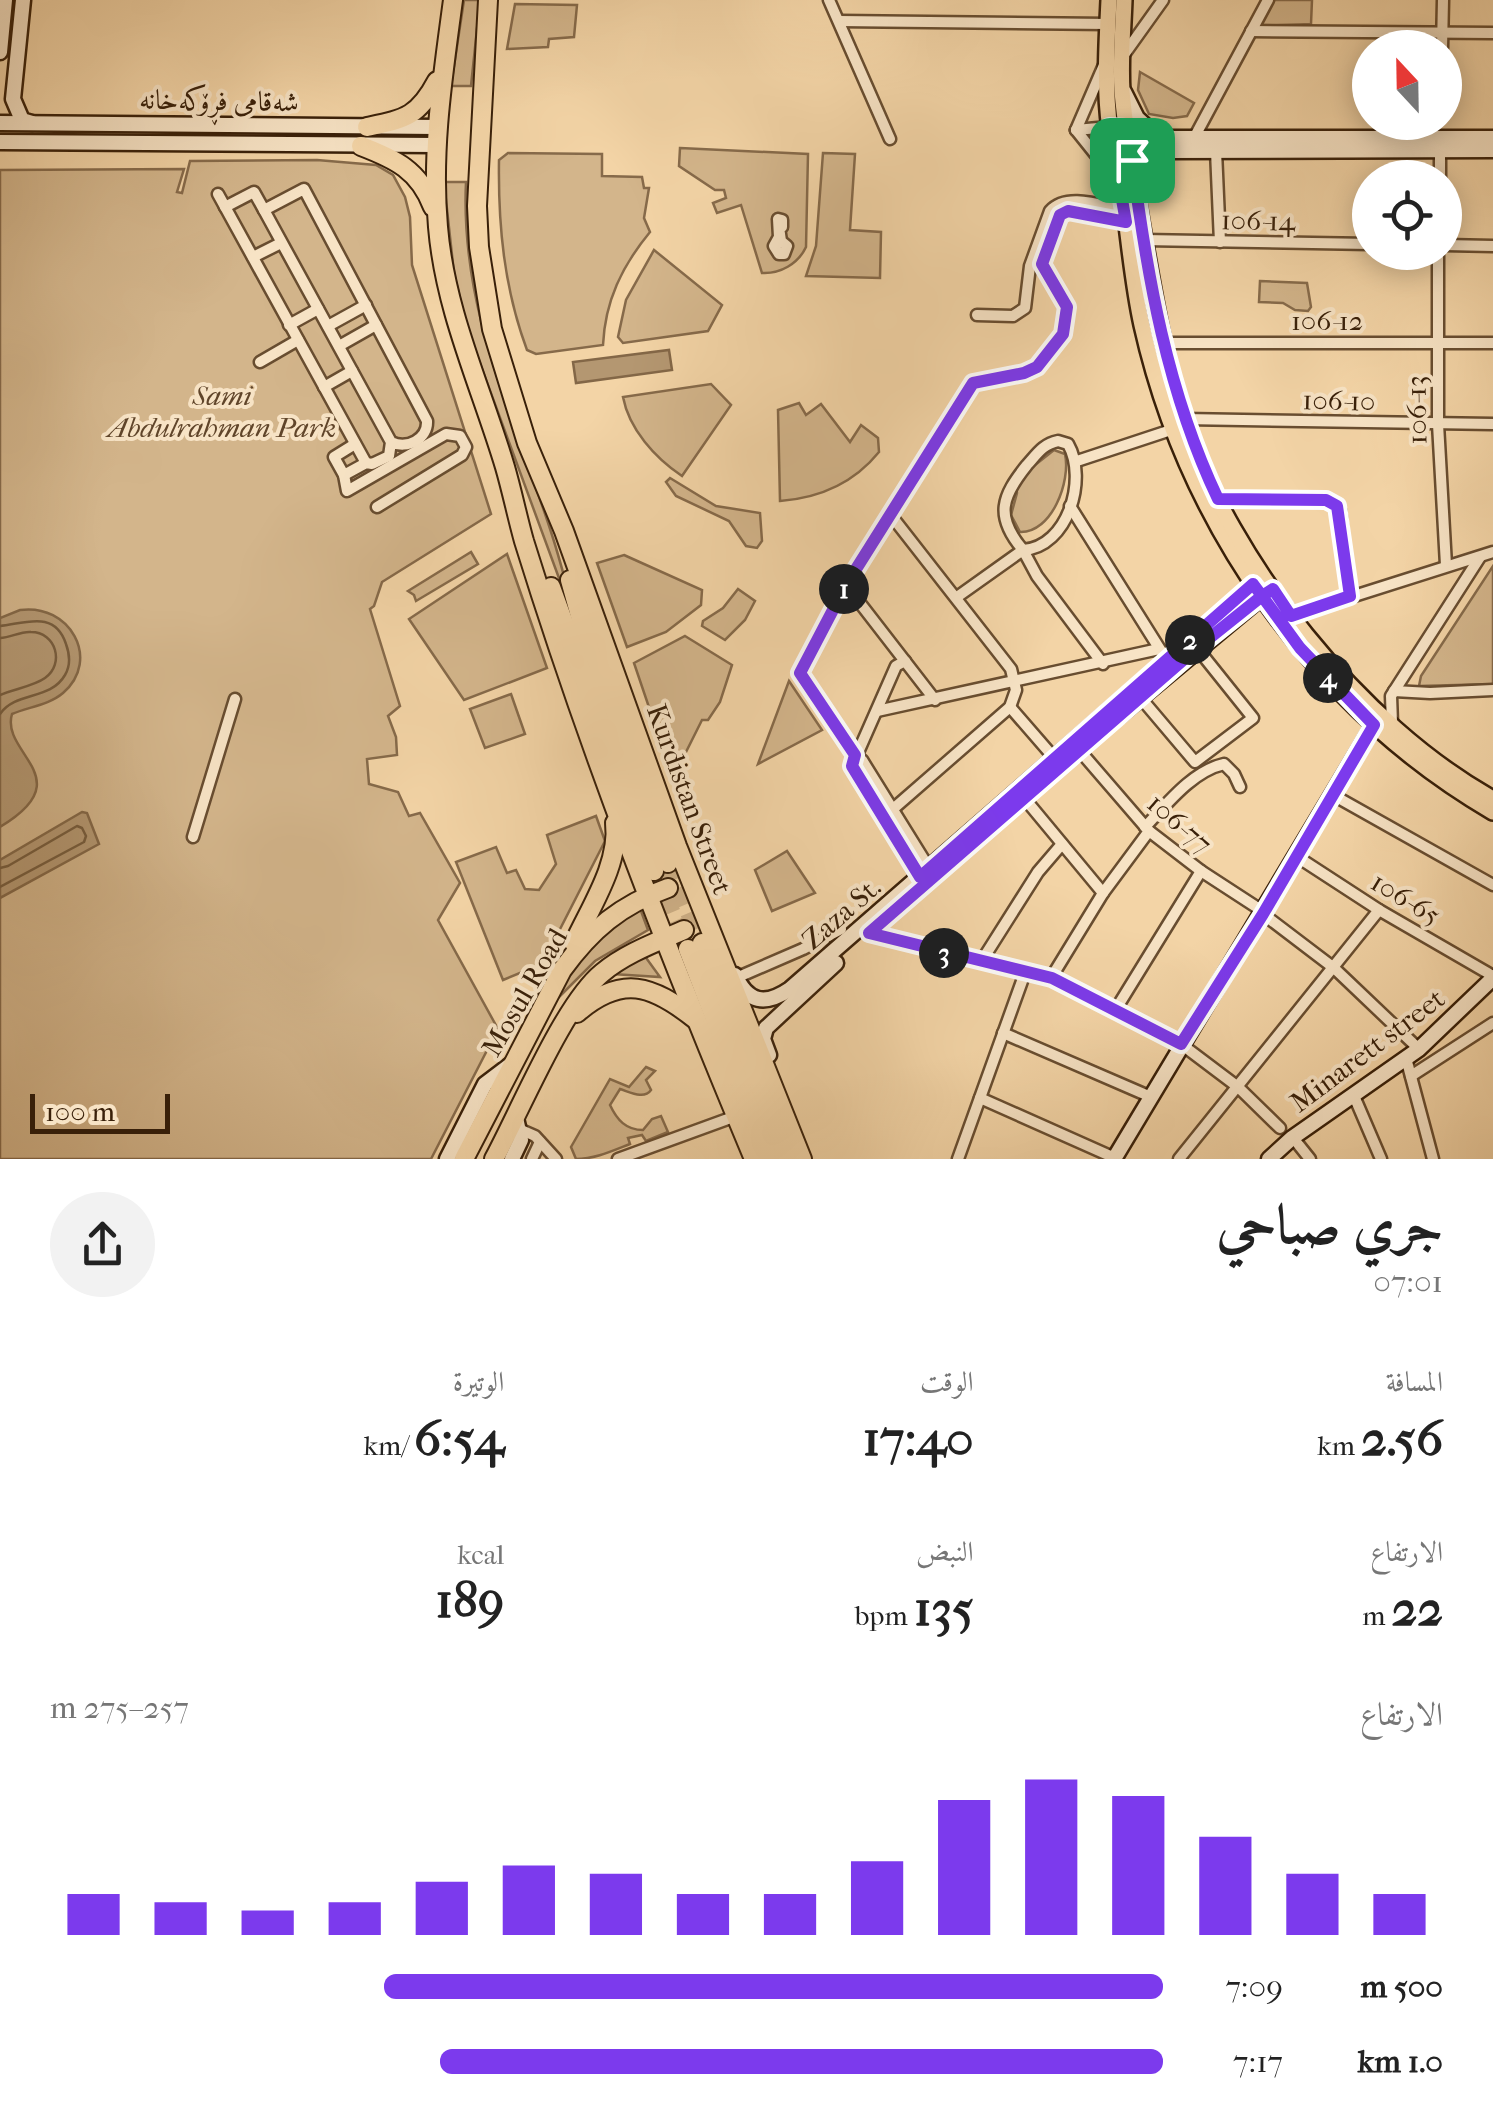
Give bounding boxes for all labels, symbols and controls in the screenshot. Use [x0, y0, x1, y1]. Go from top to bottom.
north arrow [1352, 30, 1462, 140]
map controls [1352, 30, 1462, 270]
street label: شەقامی فڕۆکەخانە [139, 83, 299, 127]
pin [1090, 118, 1175, 203]
icon: arrive [1105, 133, 1160, 188]
button: locate [1352, 160, 1462, 270]
street label: 106-14 [1221, 203, 1297, 238]
street label: 106-12 [1291, 304, 1363, 337]
street label: 106-13 [1399, 375, 1434, 445]
park label: Sami Abdulrahman Park [105, 379, 336, 444]
street label: 106-10 [1302, 383, 1376, 418]
pin: 1 [819, 564, 869, 614]
text: 1 [839, 572, 849, 605]
pin: 2 [1165, 615, 1215, 665]
text: 2 [1183, 623, 1197, 656]
pin: 4 [1303, 653, 1353, 703]
text: 4 [1320, 661, 1336, 694]
street label: Kurdistan Street [640, 699, 739, 899]
street label: 106-77 [1141, 786, 1219, 860]
street label: 106-65 [1365, 865, 1446, 932]
street label: Zaza St. [795, 870, 887, 956]
street label: Mosul Road [475, 922, 575, 1062]
pin: 3 [919, 928, 969, 978]
text: 3 [938, 936, 950, 969]
street label: Minarett street [1284, 982, 1451, 1119]
scale bar [30, 1089, 170, 1134]
text: 100 m [45, 1095, 115, 1128]
button: share [50, 1192, 155, 1297]
text: جري صباحي [1216, 1193, 1443, 1257]
text: 07:01 [1373, 1263, 1443, 1300]
text: الوتيرة [453, 1365, 504, 1398]
text: الوقت [920, 1365, 974, 1398]
text: المسافة [1386, 1365, 1443, 1398]
text: 6:54 [414, 1409, 504, 1468]
text: 17:40 [862, 1409, 974, 1468]
text: 2.56 [1361, 1409, 1443, 1468]
text: /km [363, 1429, 414, 1462]
text: km [1317, 1429, 1361, 1462]
text: النبض [916, 1535, 974, 1568]
text: الارتفاع [1370, 1535, 1443, 1568]
text: kcal [457, 1538, 504, 1571]
text: 189 [435, 1571, 504, 1630]
text: 135 [914, 1579, 974, 1638]
text: 22 [1392, 1579, 1443, 1638]
text: bpm [855, 1599, 914, 1632]
text: m [1362, 1599, 1392, 1632]
text: 257–275 m [50, 1689, 189, 1726]
text: الارتفاع [1360, 1696, 1443, 1733]
text: 7:09 [1225, 1968, 1283, 2005]
text: 500 m [1361, 1968, 1443, 2005]
text: 7:17 [1233, 2043, 1283, 2080]
text: 1.0 km [1358, 2043, 1443, 2080]

